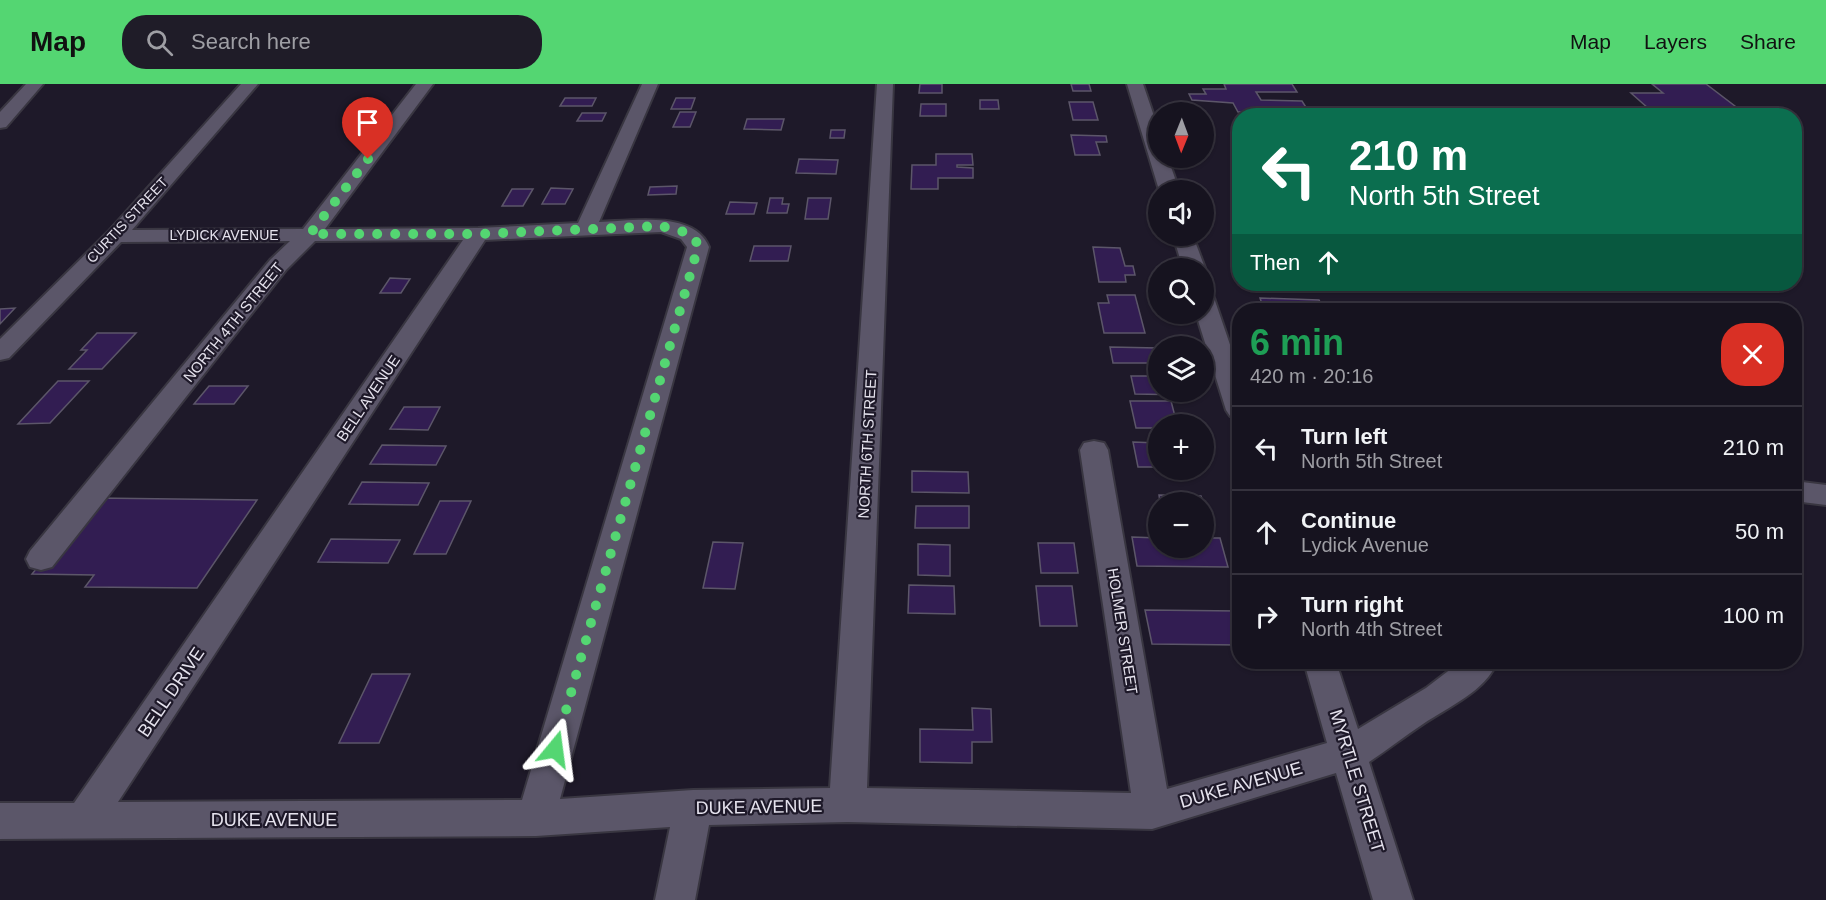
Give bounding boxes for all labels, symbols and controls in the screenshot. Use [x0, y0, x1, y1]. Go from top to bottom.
search box [122, 15, 542, 69]
text: Map [30, 26, 86, 57]
icon: search [143, 26, 176, 59]
text: Search here [191, 29, 311, 54]
text: Map [1570, 30, 1611, 53]
text: Layers [1644, 30, 1707, 53]
text: Share [1740, 30, 1796, 53]
pin [342, 97, 393, 159]
north arrow [1148, 102, 1214, 168]
map controls [1148, 102, 1214, 558]
icon: arrive [351, 106, 384, 139]
icon: left [1250, 132, 1328, 210]
text: 210 m [1349, 132, 1468, 179]
street label: CURTIS STREET [83, 174, 171, 266]
button: sound [1148, 180, 1214, 246]
text: North 5th Street [1349, 181, 1540, 211]
street label: LYDICK AVENUE [169, 227, 279, 243]
icon: ahead [1312, 246, 1345, 279]
text: Then [1250, 250, 1300, 275]
button: search [1148, 258, 1214, 324]
street label: NORTH 4TH STREET [180, 259, 286, 385]
text: 6 min [1250, 322, 1344, 363]
button: close [1721, 323, 1784, 386]
button: layers [1148, 336, 1214, 402]
street label: BELL AVENUE [333, 352, 403, 444]
text: 420 m · 20:16 [1250, 365, 1373, 387]
street label: NORTH 6TH STREET [855, 369, 879, 519]
button: + [1148, 414, 1214, 480]
text: Turn left [1301, 424, 1387, 449]
icon: left [1250, 432, 1283, 465]
text: 210 m [1723, 435, 1784, 460]
text: North 5th Street [1301, 450, 1442, 472]
button: − [1148, 492, 1214, 558]
text: Continue [1301, 508, 1396, 533]
icon: ahead [1250, 516, 1283, 549]
text: 50 m [1735, 519, 1784, 544]
text: Lydick Avenue [1301, 534, 1429, 556]
street label: HOLMER STREET [1105, 567, 1141, 695]
text: Turn right [1301, 592, 1403, 617]
icon: right [1250, 600, 1283, 633]
text: 100 m [1723, 603, 1784, 628]
text: North 4th Street [1301, 618, 1442, 640]
street label: BELL DRIVE [134, 644, 208, 740]
street label: MYRTLE STREET [1326, 707, 1388, 855]
position arrow [523, 717, 587, 781]
street label: DUKE AVENUE [1177, 758, 1305, 812]
street label: DUKE AVENUE [695, 796, 823, 818]
street label: DUKE AVENUE [211, 810, 337, 830]

